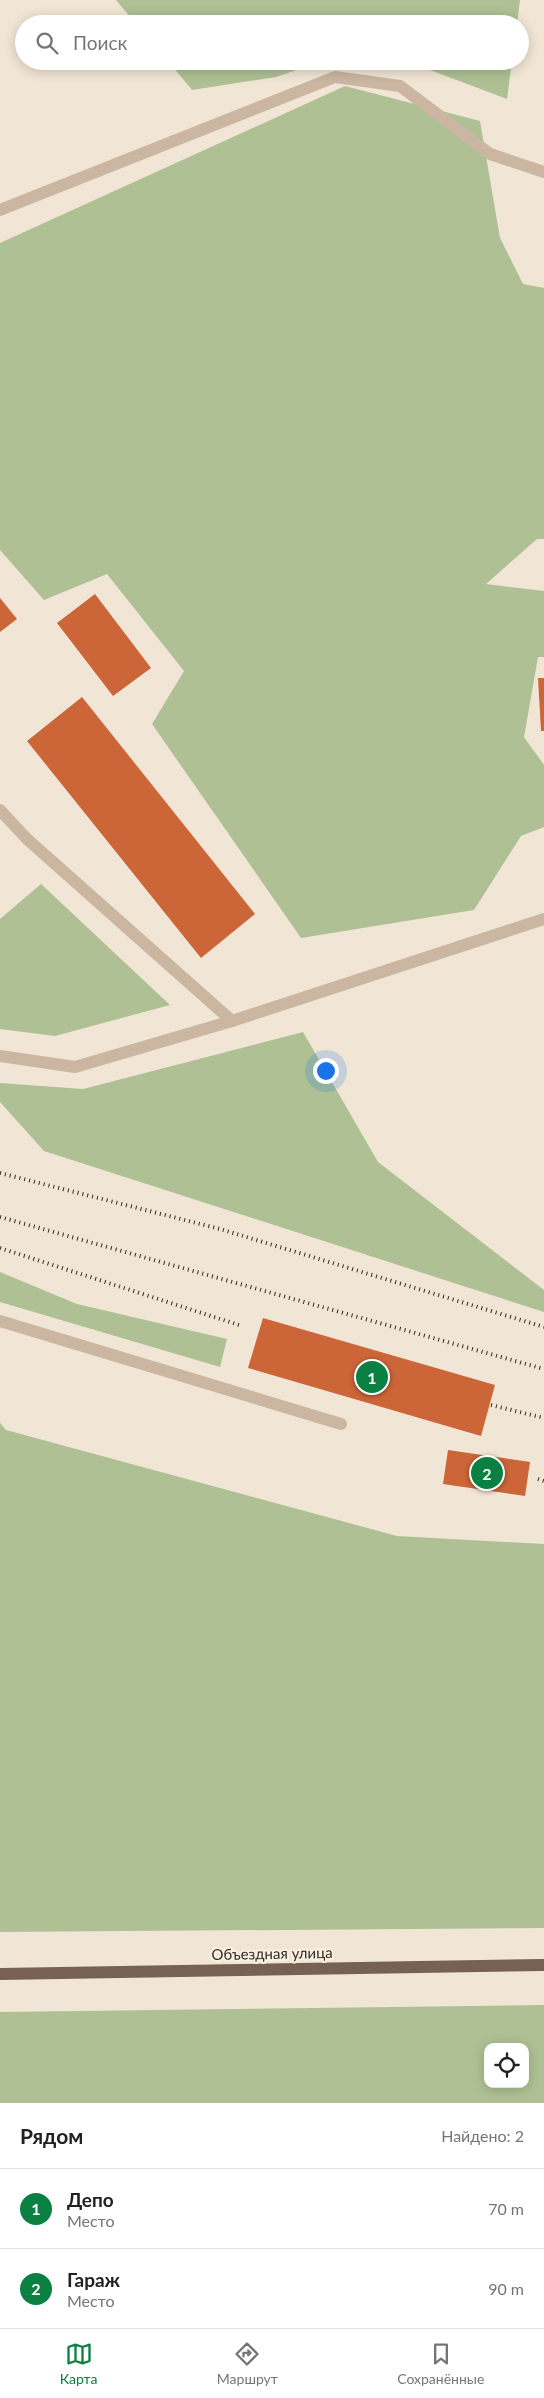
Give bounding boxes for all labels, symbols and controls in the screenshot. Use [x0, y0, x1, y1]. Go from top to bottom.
search box [15, 15, 529, 70]
icon: search [33, 29, 61, 57]
text: Поиск [73, 31, 127, 54]
your location [313, 1058, 339, 1084]
pin: 1 [356, 1358, 388, 1396]
pin: 2 [471, 1454, 503, 1492]
street label: Объездная улица [211, 1943, 333, 1963]
map controls [484, 2043, 529, 2088]
button: locate [484, 2043, 529, 2088]
text: Рядом [20, 2123, 83, 2148]
text: Найдено: 2 [441, 2126, 524, 2145]
text: Депо [67, 2188, 114, 2211]
text: 1 [31, 2199, 41, 2218]
text: 70 m [488, 2199, 524, 2218]
text: Место [67, 2211, 115, 2230]
text: Гараж [67, 2268, 120, 2291]
text: 2 [31, 2279, 41, 2298]
text: 90 m [488, 2279, 524, 2298]
text: Место [67, 2291, 115, 2310]
tab: Карта [60, 2340, 98, 2387]
tab: Маршрут [217, 2340, 278, 2387]
tab: Сохранённые [397, 2340, 484, 2387]

